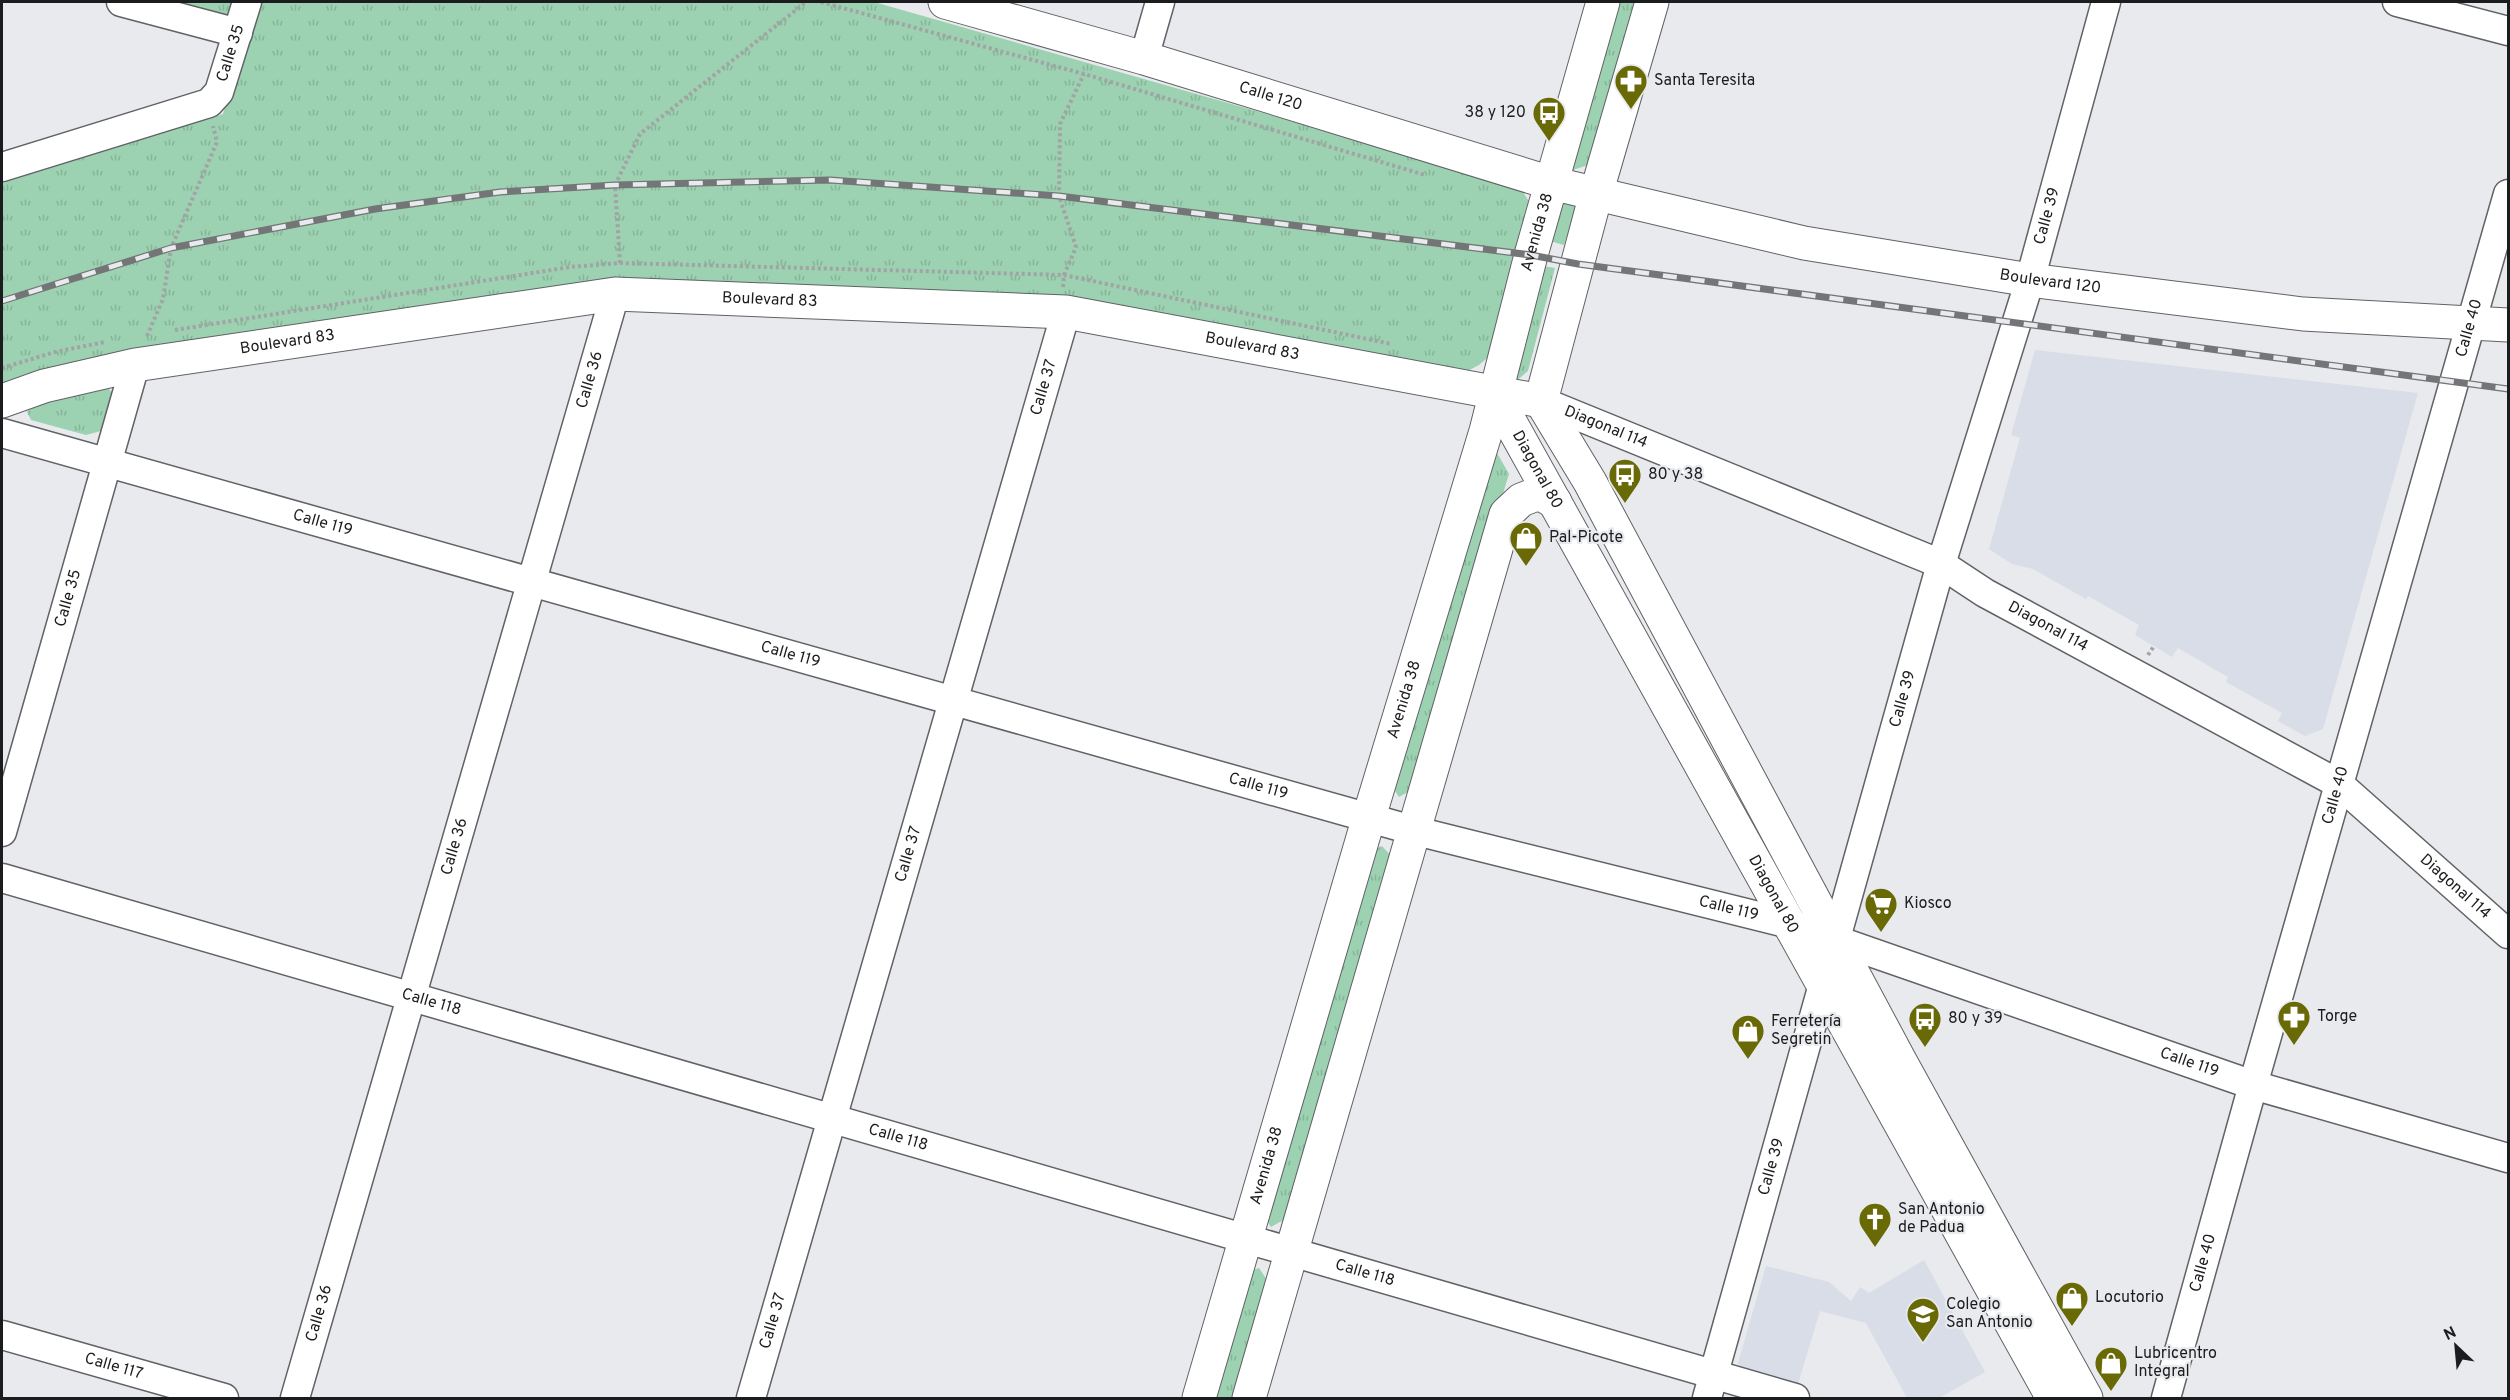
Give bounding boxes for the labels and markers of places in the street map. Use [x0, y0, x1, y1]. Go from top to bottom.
pharmacy icon: Santa Teresita [1613, 63, 1649, 110]
place label: Santa Teresita [1654, 71, 1755, 91]
bus stop icon: 38 y 120 [1531, 95, 1567, 142]
place label: 38 y 120 [1465, 103, 1526, 123]
bus stop icon: 80 y 38 [1607, 457, 1643, 504]
place label: 80 y 38 [1648, 465, 1703, 485]
shop icon: Pal-Picote [1508, 520, 1544, 567]
place label: Pal-Picote [1549, 528, 1623, 548]
supermarket icon: Kiosco [1863, 886, 1899, 933]
place label: Kiosco [1904, 894, 1952, 914]
pharmacy icon: Torge [2276, 999, 2312, 1046]
bus stop icon: 80 y 39 [1907, 1001, 1943, 1048]
place label: Torge [2317, 1007, 2357, 1027]
place label: 80 y 39 [1948, 1009, 2003, 1029]
place label: Ferretería Segretin [1771, 1012, 1841, 1050]
shop icon: Ferretería Segretin [1730, 1013, 1766, 1060]
place label: San Antonio de Padua [1898, 1200, 1985, 1238]
church icon: San Antonio de Padua [1857, 1201, 1893, 1248]
shop icon: Locutorio [2054, 1280, 2090, 1327]
place label: Locutorio [2095, 1288, 2164, 1308]
place label: Colegio San Antonio [1946, 1295, 2033, 1333]
school or university icon: Colegio San Antonio [1905, 1296, 1941, 1343]
place label: Lubricentro Integral [2134, 1344, 2217, 1382]
shop icon: Lubricentro Integral [2093, 1345, 2129, 1392]

